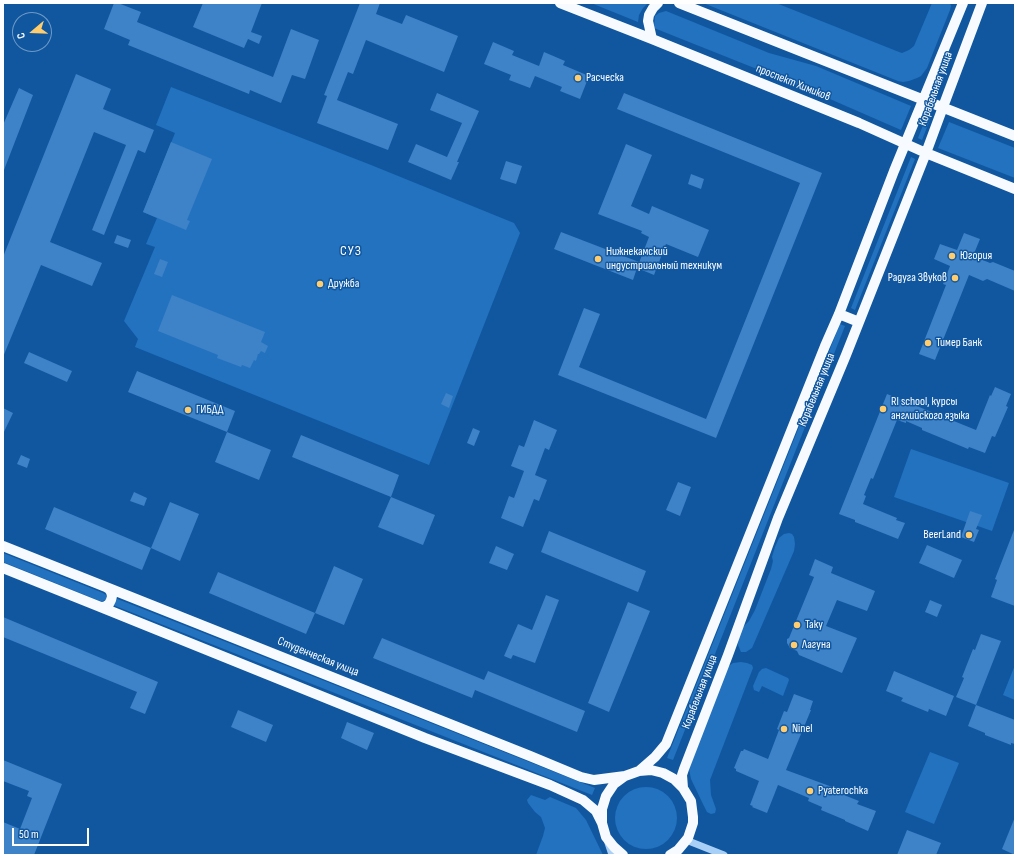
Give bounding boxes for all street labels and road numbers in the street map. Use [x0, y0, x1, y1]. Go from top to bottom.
street label: Корабельная улица [916, 50, 956, 128]
street label: проспект Химиков [754, 62, 832, 104]
street label: Корабельная улица [796, 351, 838, 429]
street label: Студенческая улица [275, 634, 361, 680]
street label: Корабельная улица [679, 653, 721, 731]

